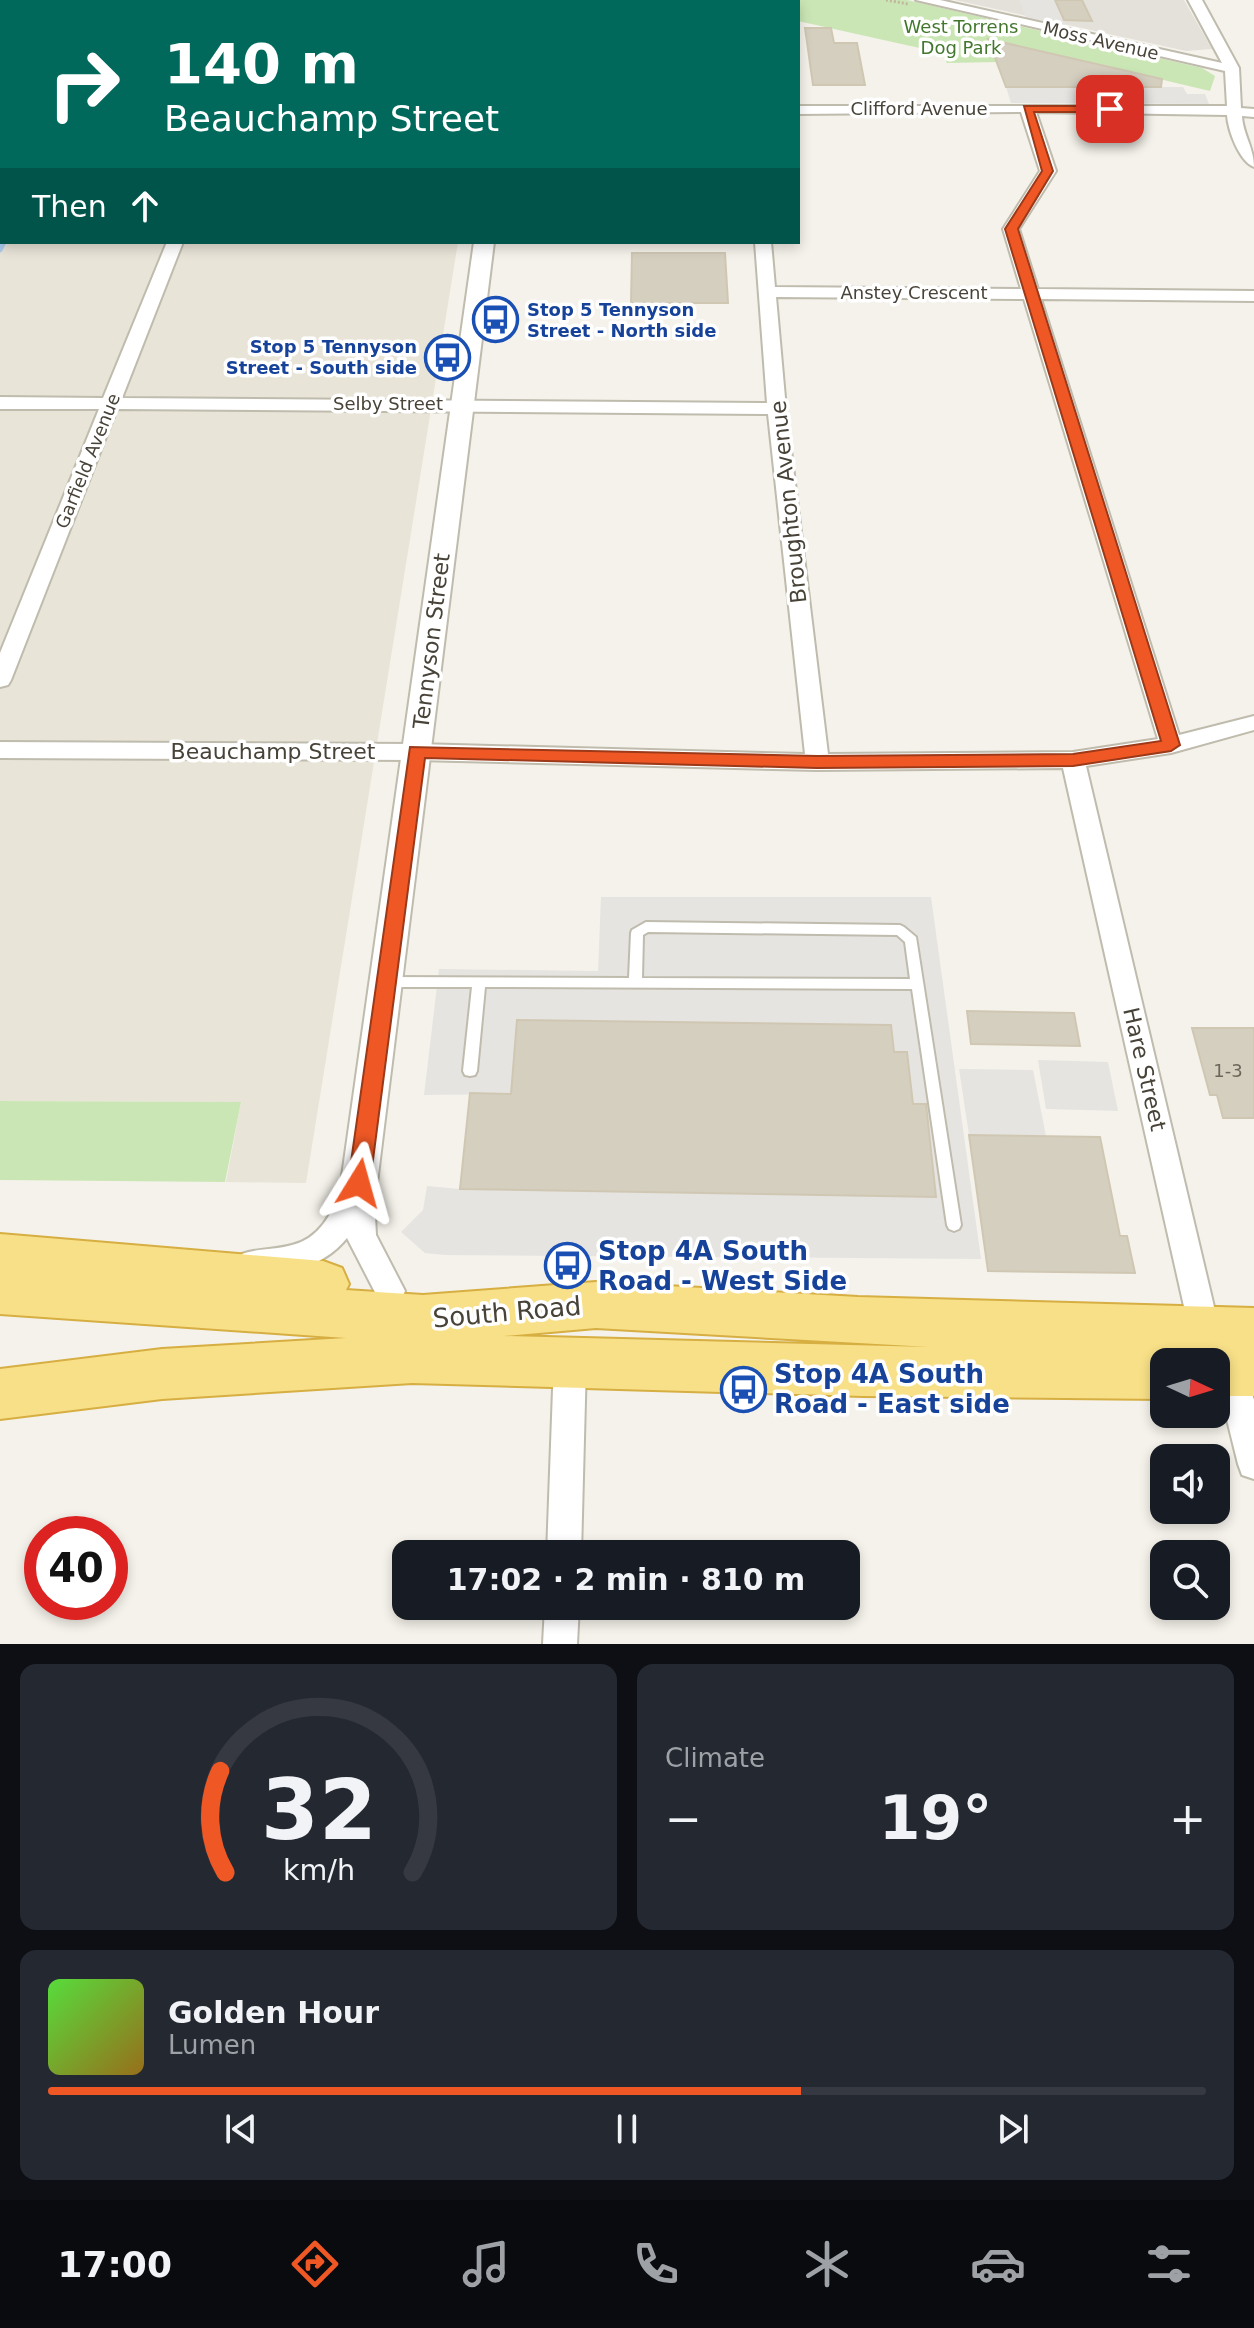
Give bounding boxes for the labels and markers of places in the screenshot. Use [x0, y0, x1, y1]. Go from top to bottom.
pin [1076, 75, 1144, 143]
bus stop icon: Stop 5 Tennyson Street - North side [472, 296, 520, 344]
place label: Stop 5 Tennyson Street - North side [527, 299, 716, 341]
bus stop icon: Stop 5 Tennyson Street - South side [424, 333, 472, 381]
place label: Stop 5 Tennyson Street - South side [226, 336, 417, 378]
place label: Stop 4A South Road - West Side [598, 1236, 847, 1296]
bus stop icon: Stop 4A South Road - West Side [543, 1242, 591, 1290]
place label: Stop 4A South Road - East side [774, 1359, 1010, 1419]
bus stop icon: Stop 4A South Road - East side [719, 1365, 767, 1413]

